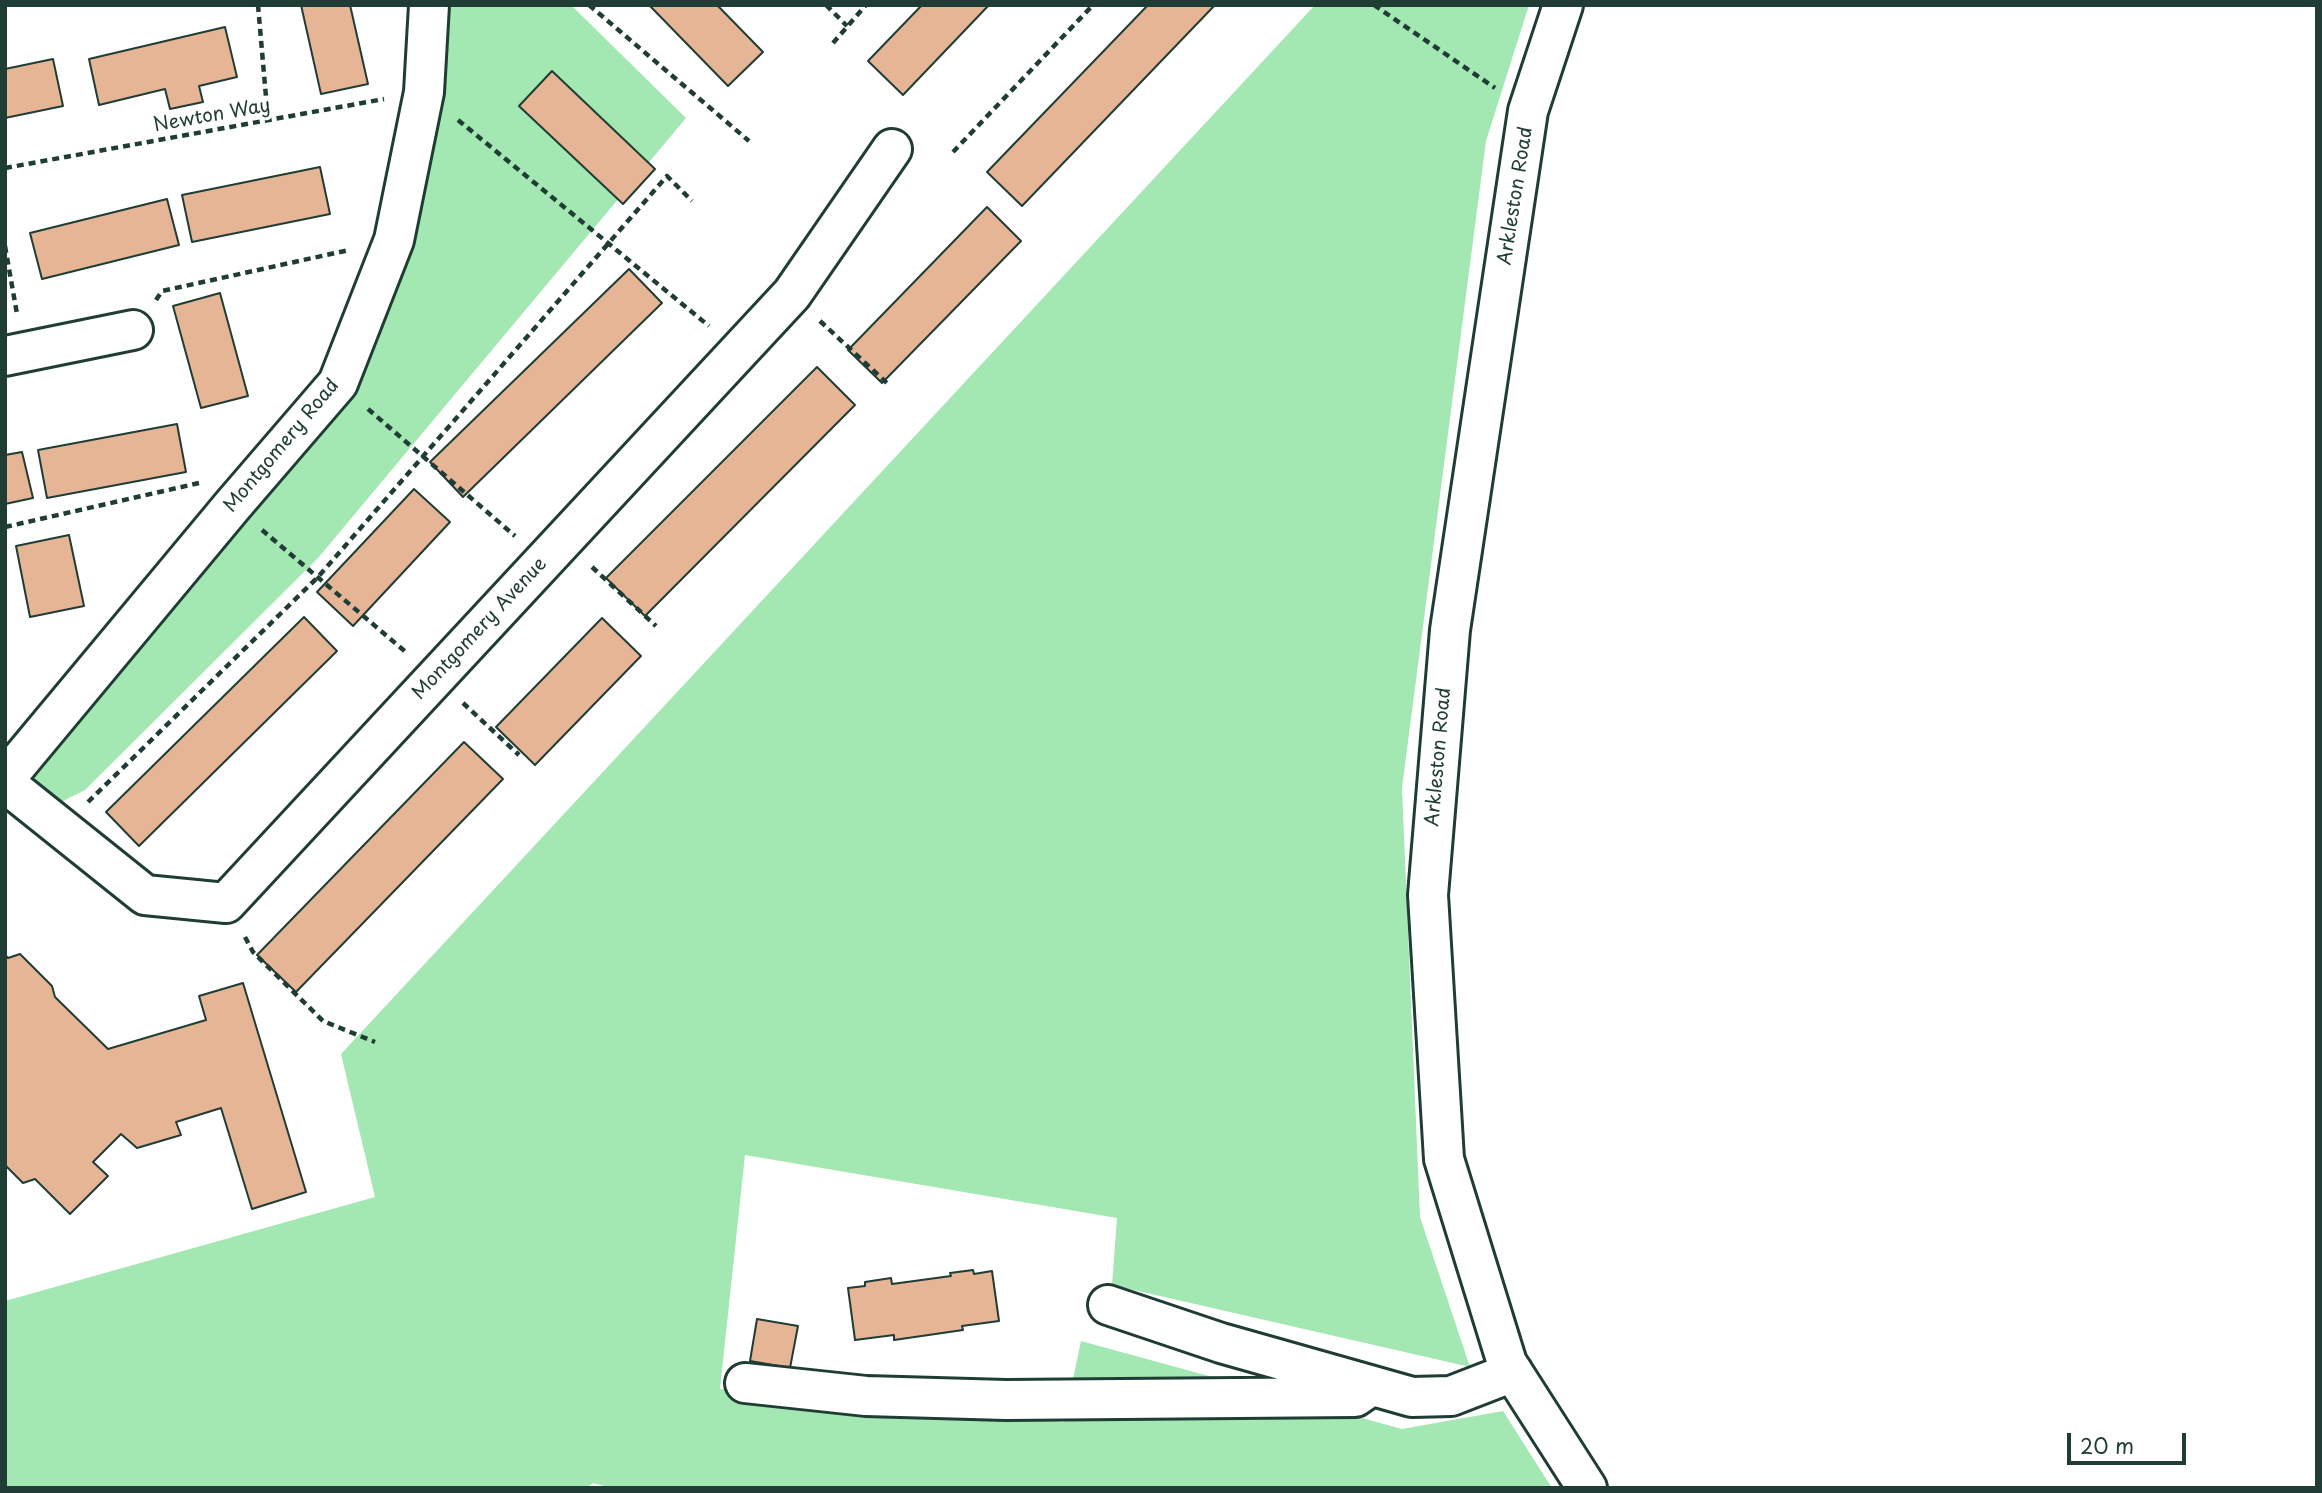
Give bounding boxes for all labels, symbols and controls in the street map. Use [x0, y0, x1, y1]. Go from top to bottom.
street label: Newton Way [152, 94, 272, 138]
street label: Arkleston Road [1494, 125, 1538, 267]
street label: Montgomery Road [220, 375, 344, 517]
street label: Montgomery Avenue [408, 553, 552, 705]
street label: Arkleston Road [1422, 686, 1456, 828]
scale bar [2070, 1420, 2189, 1464]
text: 20 m [2080, 1429, 2134, 1461]

